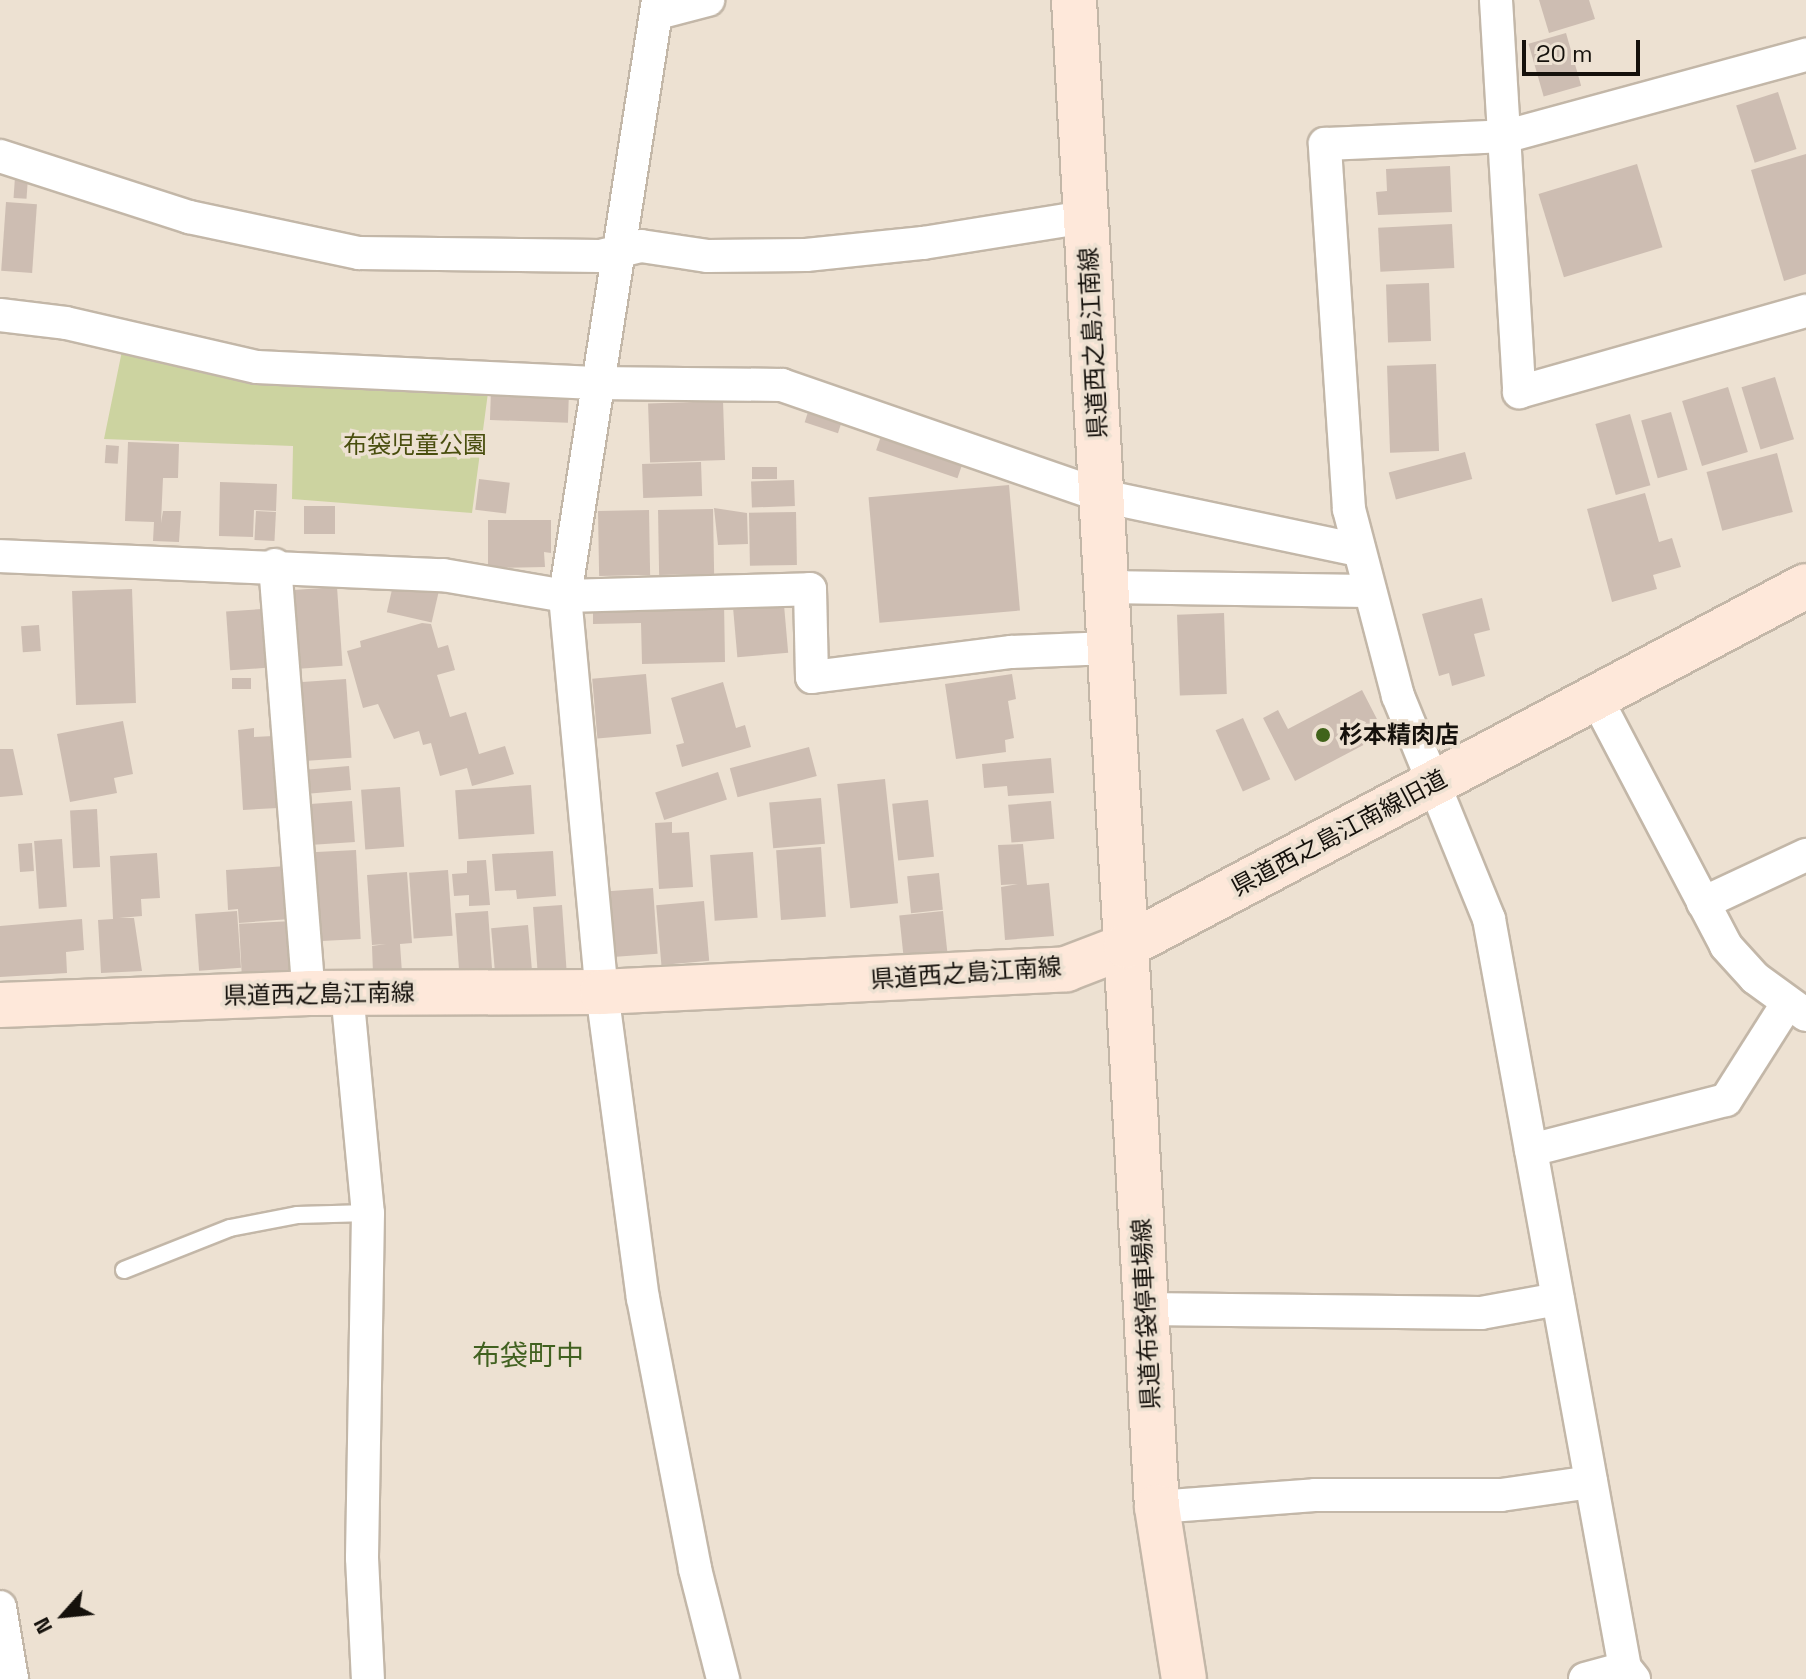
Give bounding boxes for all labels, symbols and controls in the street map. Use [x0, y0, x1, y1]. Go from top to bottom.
scale bar [1526, 24, 1644, 74]
text: 20 m [1536, 38, 1593, 69]
street label: 県道西之島江南線 [1074, 246, 1112, 440]
park label: 布袋児童公園 [343, 431, 487, 459]
place label: 杉本精肉店 [1339, 721, 1459, 749]
marker: 杉本精肉店 [1314, 726, 1332, 744]
street label: 県道西之島江南線旧道 [1226, 764, 1452, 902]
street label: 県道西之島江南線 [869, 952, 1063, 994]
street label: 県道西之島江南線 [223, 978, 415, 1010]
street label: 県道布袋停車場線 [1127, 1217, 1165, 1411]
district label: 布袋町中 [472, 1338, 584, 1372]
north arrow [24, 1575, 104, 1655]
text: N [27, 1613, 58, 1639]

